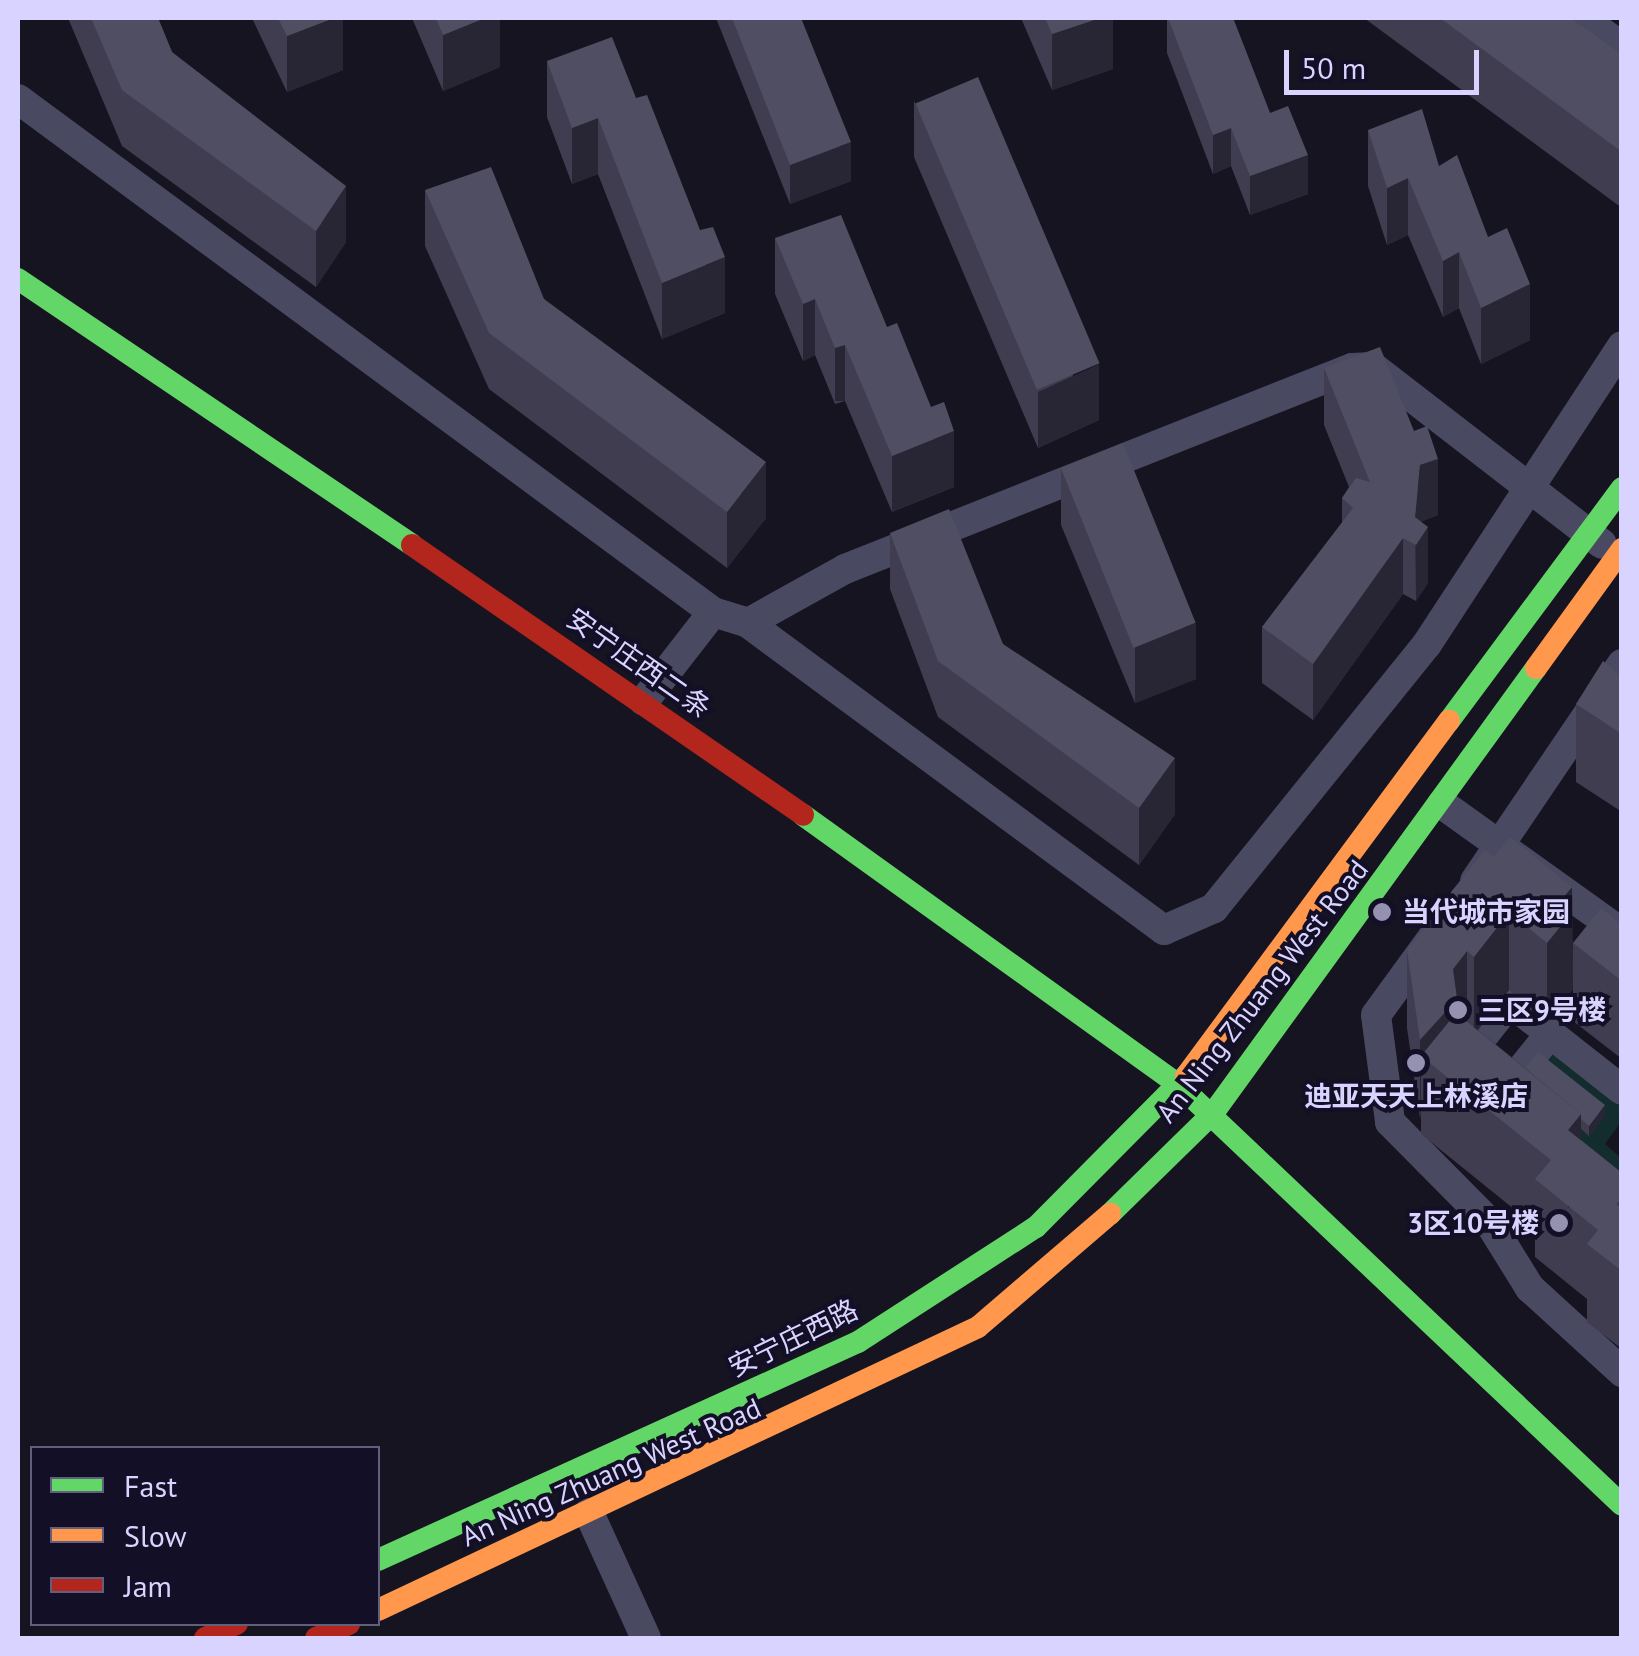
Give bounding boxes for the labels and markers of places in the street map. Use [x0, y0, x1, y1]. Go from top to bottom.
place label: 当代城市家园 [1402, 895, 1570, 929]
marker: 当代城市家园 [1371, 901, 1393, 923]
place label: 三区9号楼 [1478, 993, 1606, 1027]
marker: 三区9号楼 [1447, 999, 1469, 1021]
marker: 迪亚天天上林溪店 [1405, 1052, 1427, 1074]
place label: 迪亚天天上林溪店 [1304, 1079, 1528, 1113]
place label: 3区10号楼 [1407, 1206, 1539, 1240]
marker: 3区10号楼 [1548, 1212, 1570, 1234]

